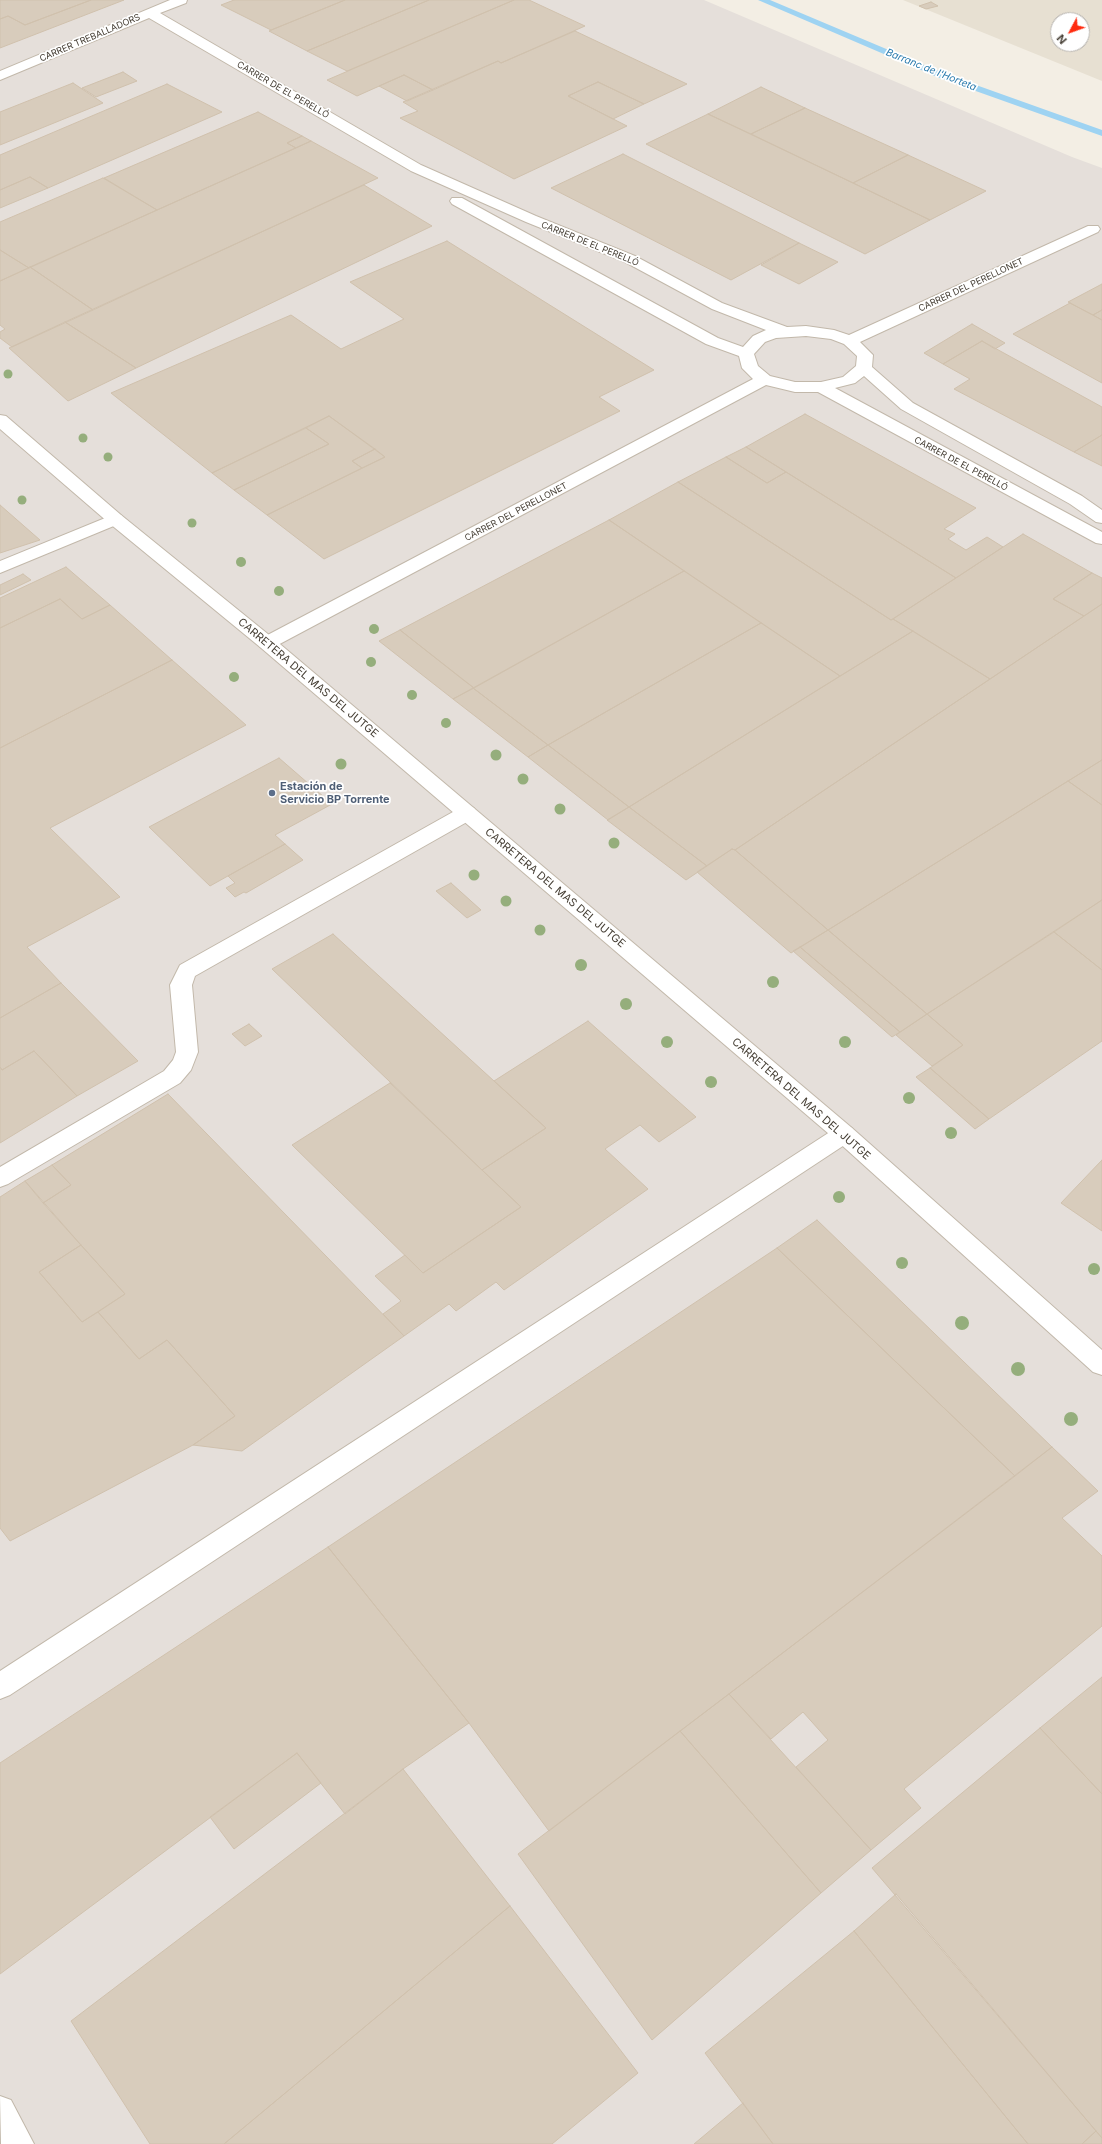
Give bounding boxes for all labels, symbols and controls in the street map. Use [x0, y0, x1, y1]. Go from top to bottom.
street label: CARRER TREBALLADORS [38, 12, 142, 64]
north arrow [1050, 12, 1090, 52]
text: N [1054, 31, 1070, 47]
water label: Barranc de l'Horteta [884, 46, 978, 94]
street label: CARRER DE EL PERELLÓ [235, 59, 331, 121]
street label: CARRER DE EL PERELLÓ [540, 219, 640, 269]
street label: CARRER DEL PERELLONET [917, 256, 1025, 314]
street label: CARRER DE EL PERELLÓ [912, 435, 1010, 493]
street label: CARRER DEL PERELLONET [463, 480, 569, 544]
street label: CARRETERA DEL MAS DEL JUTGE [235, 615, 381, 741]
place label: Estación de Servicio BP Torrente [280, 780, 390, 806]
marker: Estación de Servicio BP Torrente [267, 788, 277, 798]
street label: CARRETERA DEL MAS DEL JUTGE [482, 825, 628, 951]
street label: CARRETERA DEL MAS DEL JUTGE [729, 1035, 873, 1163]

